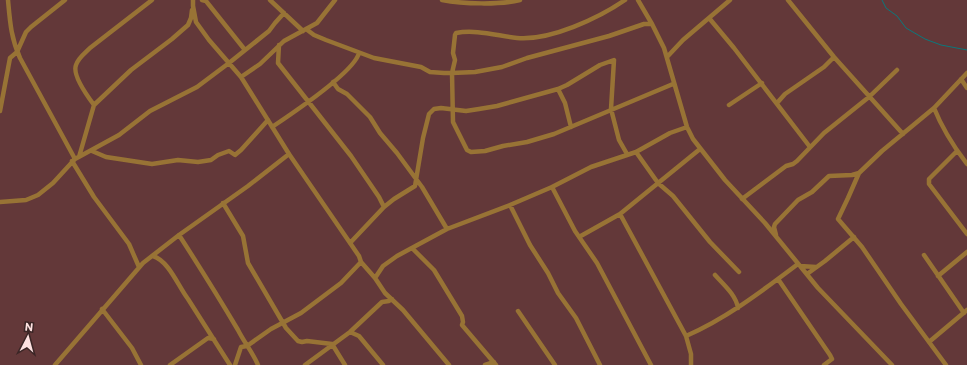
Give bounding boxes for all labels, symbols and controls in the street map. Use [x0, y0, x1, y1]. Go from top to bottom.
north arrow [8, 317, 48, 357]
text: N [24, 320, 34, 333]

